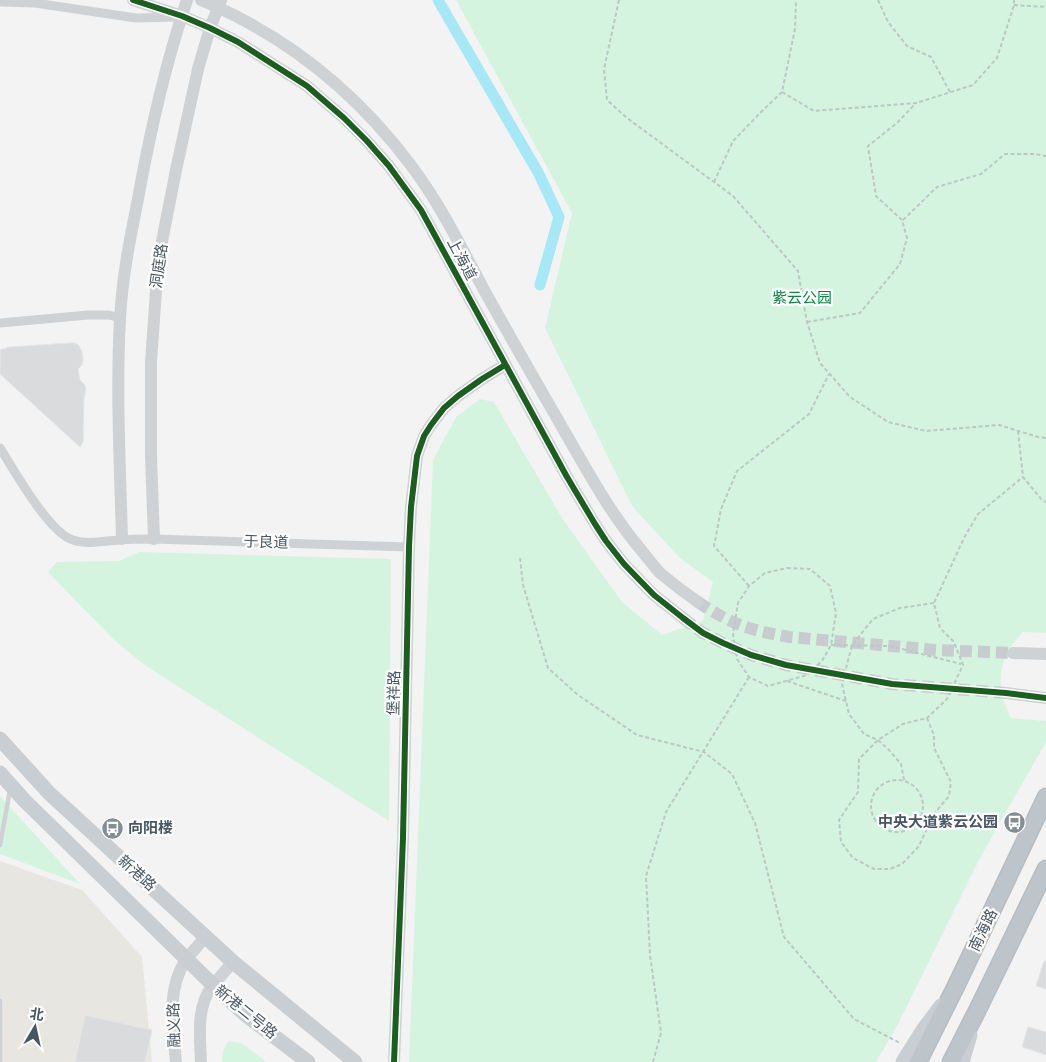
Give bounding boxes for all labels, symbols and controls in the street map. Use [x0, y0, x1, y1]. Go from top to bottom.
street label: 上海道 [443, 234, 481, 283]
street label: 洞庭路 [146, 242, 171, 290]
park label: 紫云公园 [772, 288, 832, 307]
street label: 于良道 [243, 531, 289, 552]
street label: 堡祥路 [384, 670, 403, 716]
bus stop icon: 中央大道紫云公园 [1002, 810, 1026, 834]
place label: 中央大道紫云公园 [878, 812, 998, 831]
bus stop icon: 向阳楼 [100, 816, 124, 840]
place label: 向阳楼 [128, 818, 173, 837]
street label: 新港路 [114, 851, 160, 895]
street label: 南海路 [964, 905, 1001, 954]
street label: 新港二号路 [211, 981, 281, 1043]
north arrow [10, 1002, 60, 1052]
street label: 融义路 [164, 1002, 183, 1048]
text: 北 [29, 1004, 45, 1024]

